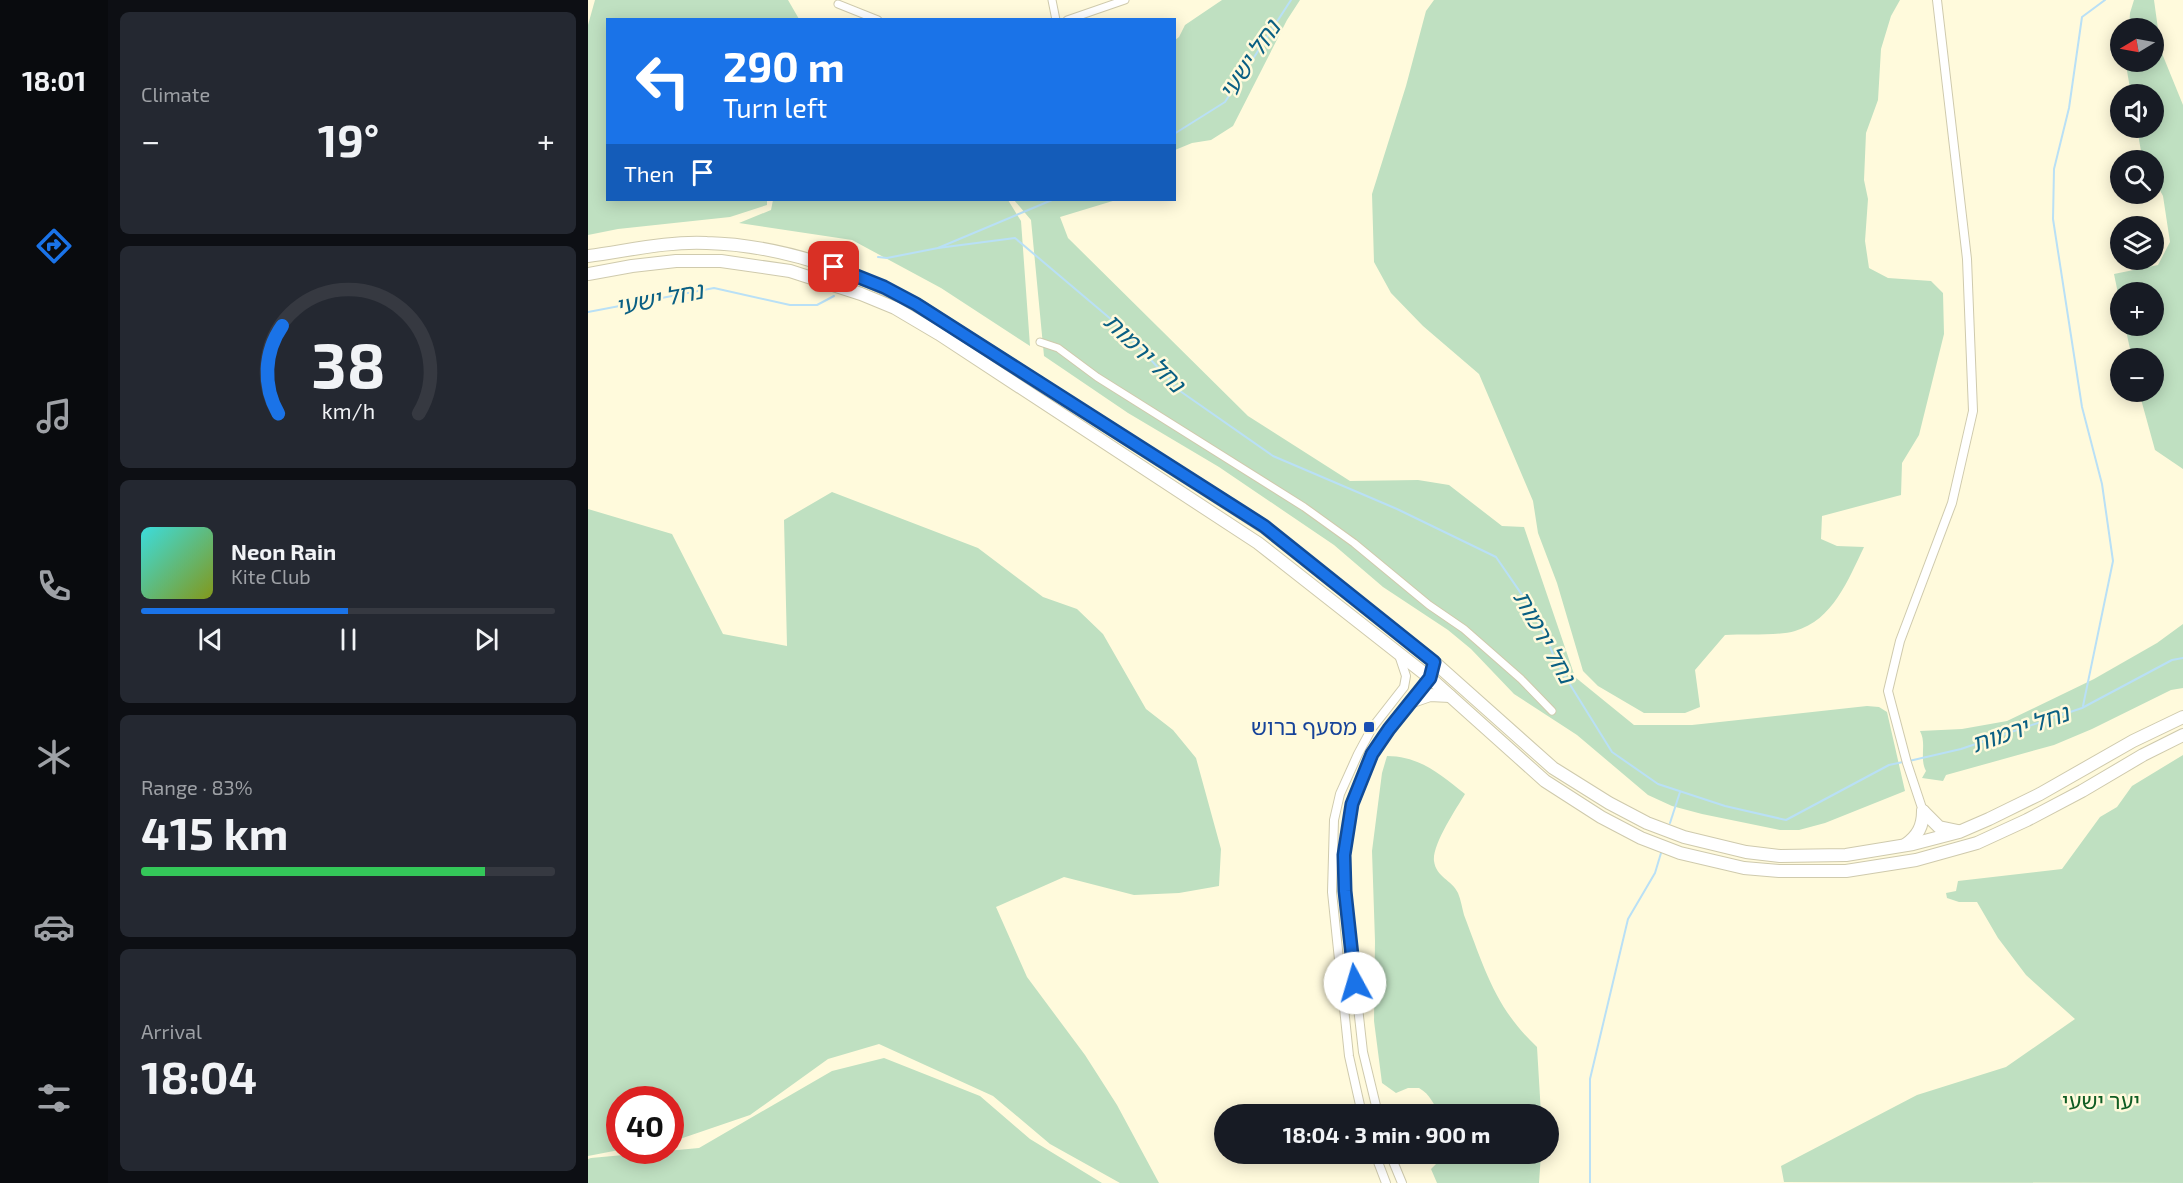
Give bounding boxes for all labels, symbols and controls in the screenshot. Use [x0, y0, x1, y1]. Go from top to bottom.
water label: נחל ישעי [1212, 13, 1287, 104]
north arrow [2110, 18, 2164, 72]
map controls [2110, 18, 2164, 402]
text: 290 m [723, 40, 845, 90]
icon: left [624, 42, 702, 120]
text: 18:01 [22, 64, 86, 96]
text: Climate [141, 82, 210, 106]
button: sound [2110, 84, 2164, 138]
text: Turn left [723, 91, 827, 123]
text: 19° [318, 112, 379, 166]
text: − [141, 120, 160, 160]
text: + [537, 120, 555, 160]
button: search [2110, 150, 2164, 204]
icon: arrive [686, 156, 719, 189]
text: Then [624, 160, 674, 186]
button: layers [2110, 216, 2164, 270]
icon: directions [33, 225, 75, 267]
pin [808, 241, 859, 292]
icon: arrive [817, 250, 850, 283]
water label: נחל ישעי [612, 274, 707, 320]
button: + [2110, 282, 2164, 336]
water label: נחל ירמות [1099, 306, 1193, 399]
text: 38 [311, 326, 385, 401]
button: − [2110, 348, 2164, 402]
icon: music [33, 395, 75, 437]
text: km/h [321, 399, 375, 424]
text: Neon Rain [231, 538, 336, 564]
text: Kite Club [231, 564, 311, 588]
icon: phone [33, 565, 75, 607]
water label: נחל ירמות [1508, 585, 1583, 689]
icon: previous [194, 623, 227, 656]
icon: pause [332, 623, 365, 656]
icon: next [470, 623, 503, 656]
water label: נחל ירמות [1967, 697, 2074, 758]
place label: מסעף ברוש [1251, 713, 1357, 739]
marker: מסעף ברוש [1362, 720, 1376, 734]
icon: climate [33, 736, 75, 778]
text: Range · 83% [141, 775, 253, 799]
text: 415 km [141, 805, 288, 859]
icon: car [33, 906, 75, 948]
position arrow [1323, 951, 1387, 1015]
text: Arrival [141, 1019, 202, 1043]
text: 18:04 [141, 1049, 257, 1103]
icon: filters [33, 1077, 75, 1119]
speed limit sign: 40 [606, 1086, 684, 1164]
park label: יער ישעי [2062, 1087, 2140, 1113]
text: 18:04 · 3 min · 900 m [1283, 1121, 1490, 1147]

